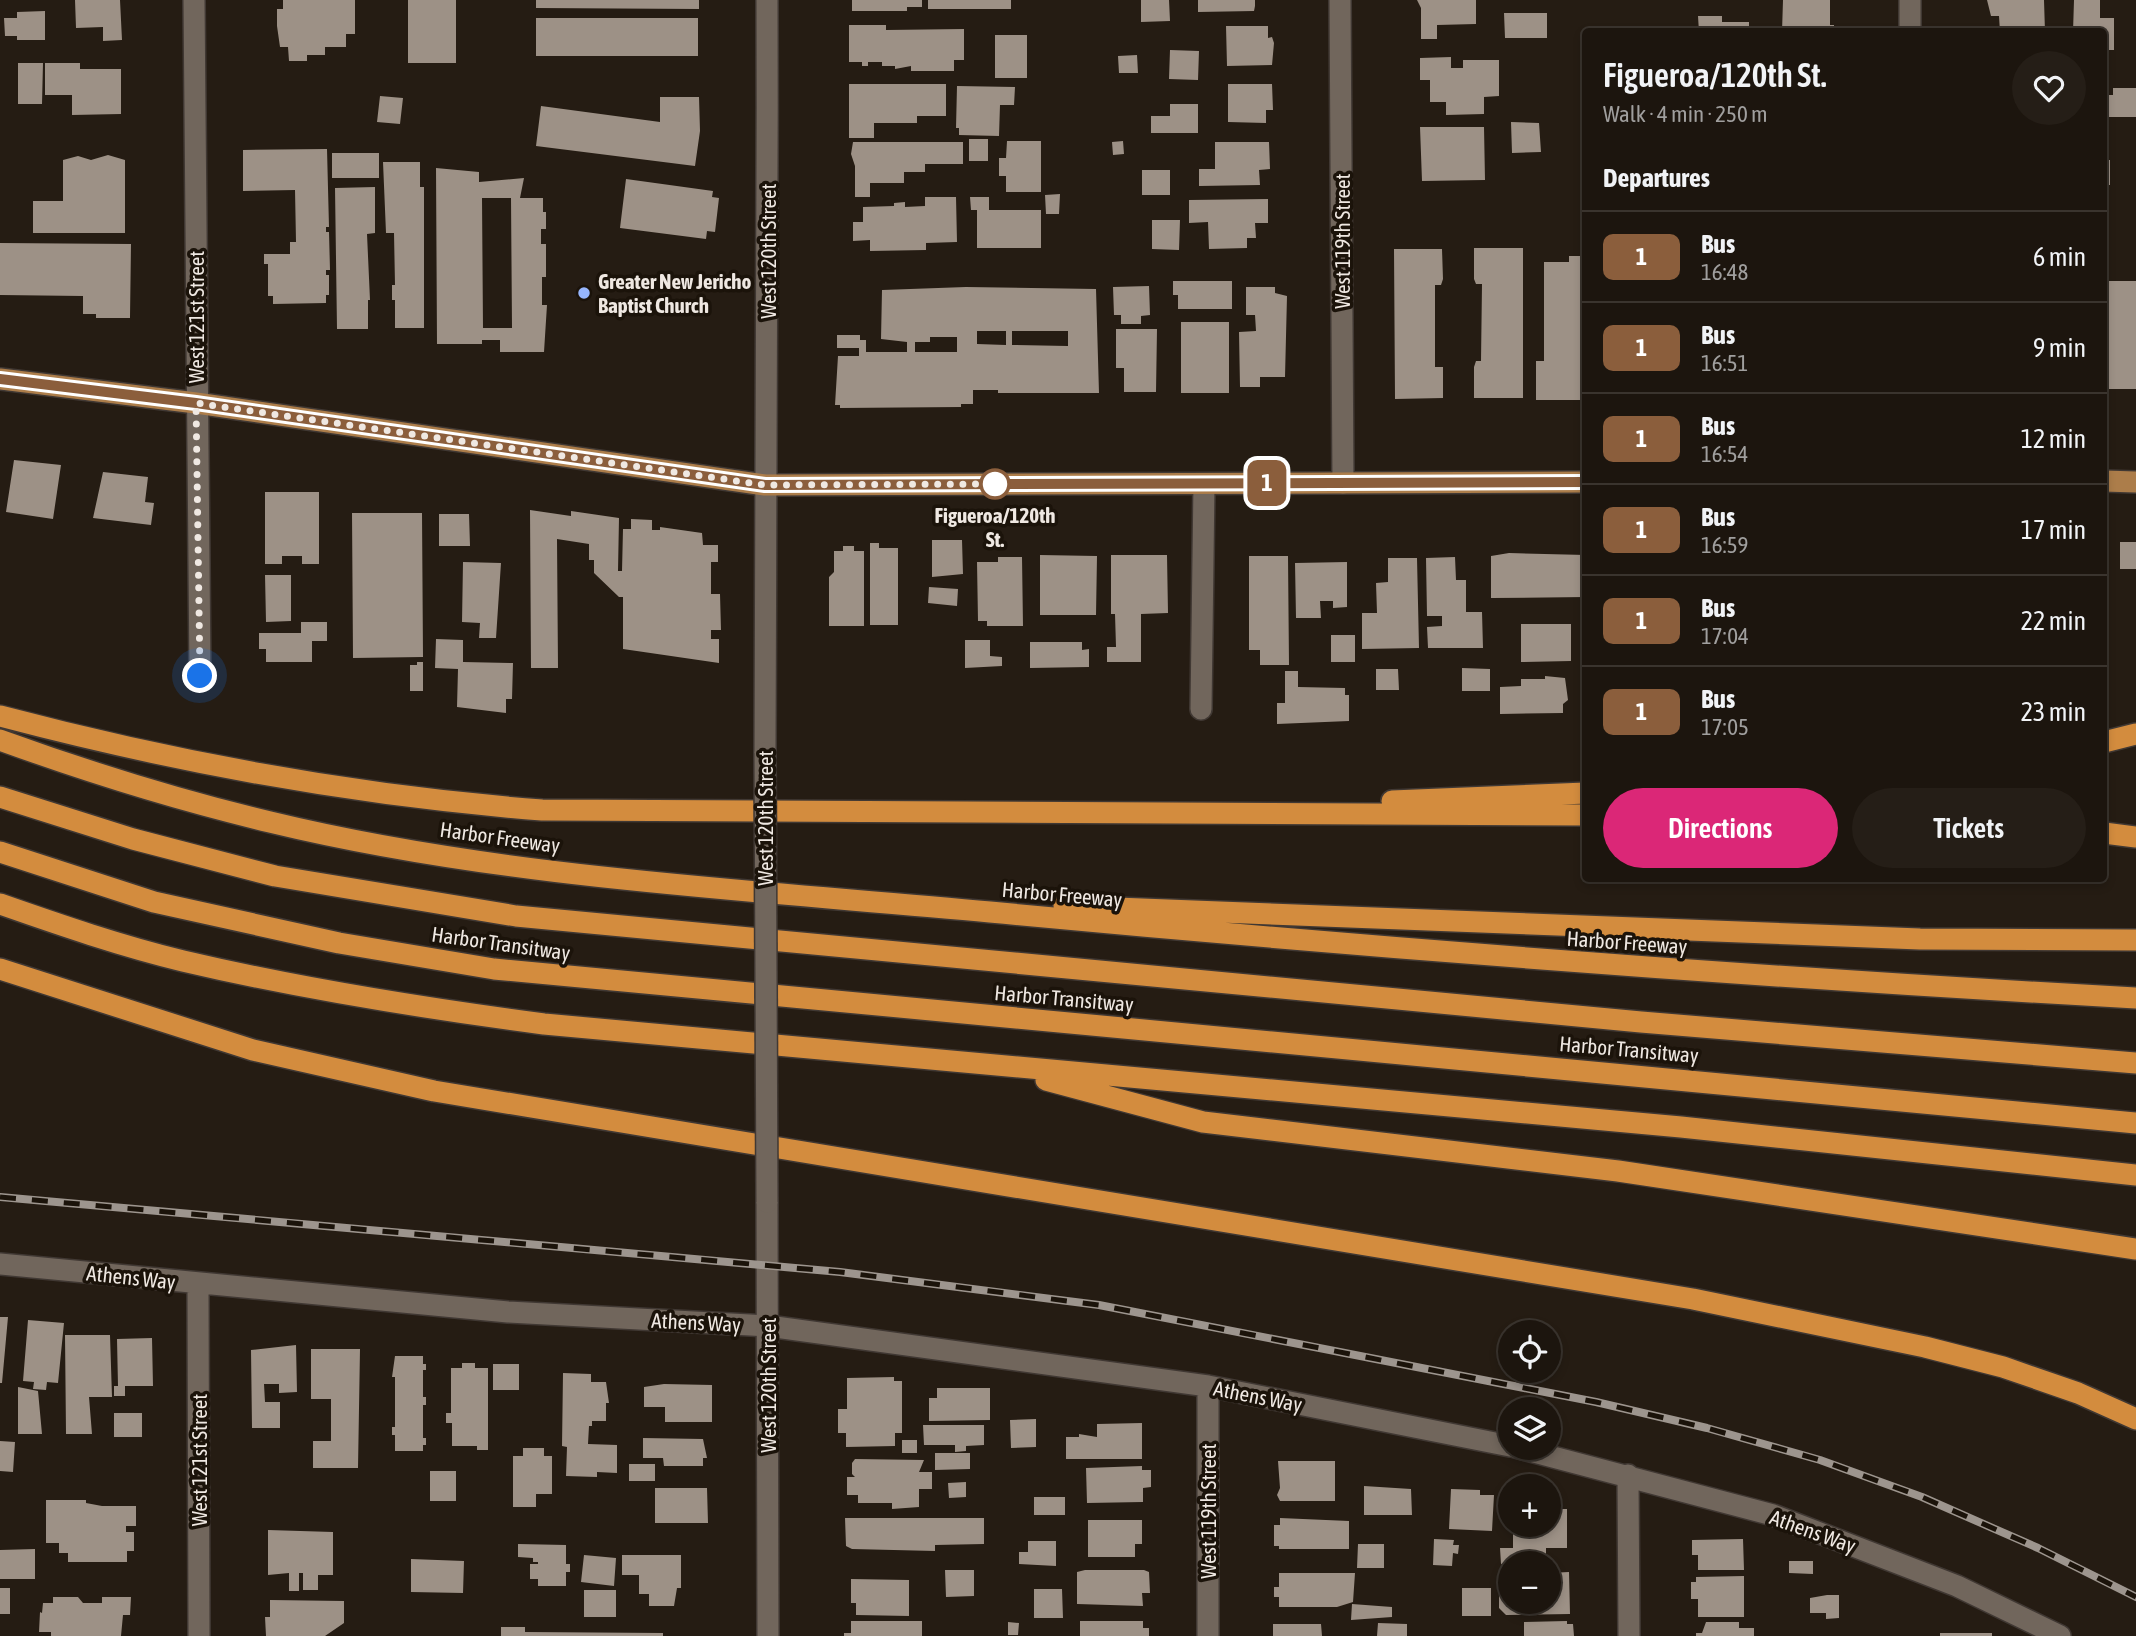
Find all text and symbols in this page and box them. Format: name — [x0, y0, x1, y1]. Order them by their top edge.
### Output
button: heart — [2012, 51, 2086, 125]
text: Figueroa/120th St. — [1603, 56, 1827, 94]
text: Walk · 4 min · 250 m — [1603, 101, 1767, 127]
text: Departures — [1603, 163, 1710, 193]
street label: West 119th Street — [1330, 173, 1354, 309]
street label: West 120th Street — [756, 183, 780, 319]
text: Bus — [1701, 229, 1735, 259]
text: 6 min — [2033, 242, 2086, 272]
text: 1 — [1636, 243, 1647, 270]
street label: West 121st Street — [184, 251, 208, 383]
text: 16:48 — [1701, 259, 1748, 285]
place label: Greater New Jericho Baptist Church — [598, 269, 751, 317]
marker: Greater New Jericho Baptist Church — [576, 285, 592, 301]
text: Bus — [1701, 320, 1735, 350]
text: 9 min — [2033, 333, 2086, 363]
text: 1 — [1636, 334, 1647, 361]
text: 16:51 — [1701, 350, 1748, 376]
text: Bus — [1701, 411, 1735, 441]
text: 12 min — [2021, 424, 2086, 454]
text: 1 — [1636, 425, 1647, 452]
text: 16:54 — [1701, 441, 1748, 467]
line badge: 1 — [1244, 460, 1290, 506]
marker: Figueroa/120th St. — [980, 469, 1010, 499]
text: 1 — [1261, 469, 1273, 496]
text: Bus — [1701, 502, 1735, 532]
place label: Figueroa/120th St. — [935, 503, 1055, 551]
text: 17 min — [2021, 515, 2086, 545]
text: 1 — [1636, 516, 1647, 543]
text: 16:59 — [1701, 532, 1748, 558]
text: Bus — [1701, 593, 1735, 623]
text: 22 min — [2021, 606, 2086, 636]
text: 1 — [1636, 607, 1647, 634]
text: 17:04 — [1701, 623, 1749, 649]
your location — [182, 658, 217, 693]
text: Bus — [1701, 684, 1735, 714]
text: 23 min — [2021, 697, 2086, 727]
text: 1 — [1636, 698, 1647, 725]
text: 17:05 — [1701, 714, 1749, 740]
street label: West 120th Street — [753, 750, 777, 886]
button: Directions — [1603, 788, 1838, 868]
button: Tickets — [1852, 788, 2086, 868]
street label: Harbor Freeway — [439, 817, 562, 857]
street label: Harbor Freeway — [1001, 877, 1124, 911]
street label: Harbor Transitway — [430, 921, 572, 965]
street label: Harbor Freeway — [1566, 926, 1688, 958]
street label: Harbor Transitway — [993, 980, 1135, 1016]
street label: Harbor Transitway — [1558, 1031, 1700, 1067]
street label: Athens Way — [85, 1260, 177, 1294]
street label: Athens Way — [651, 1308, 742, 1336]
street label: West 120th Street — [756, 1317, 780, 1453]
map controls — [1498, 1320, 1561, 1614]
button: locate — [1498, 1320, 1561, 1383]
street label: Athens Way — [1212, 1376, 1305, 1416]
street label: West 121st Street — [187, 1394, 211, 1526]
button: layers — [1498, 1397, 1561, 1460]
street label: West 119th Street — [1196, 1443, 1220, 1579]
button: + — [1498, 1474, 1561, 1537]
street label: Athens Way — [1767, 1504, 1860, 1558]
button: − — [1498, 1551, 1561, 1614]

